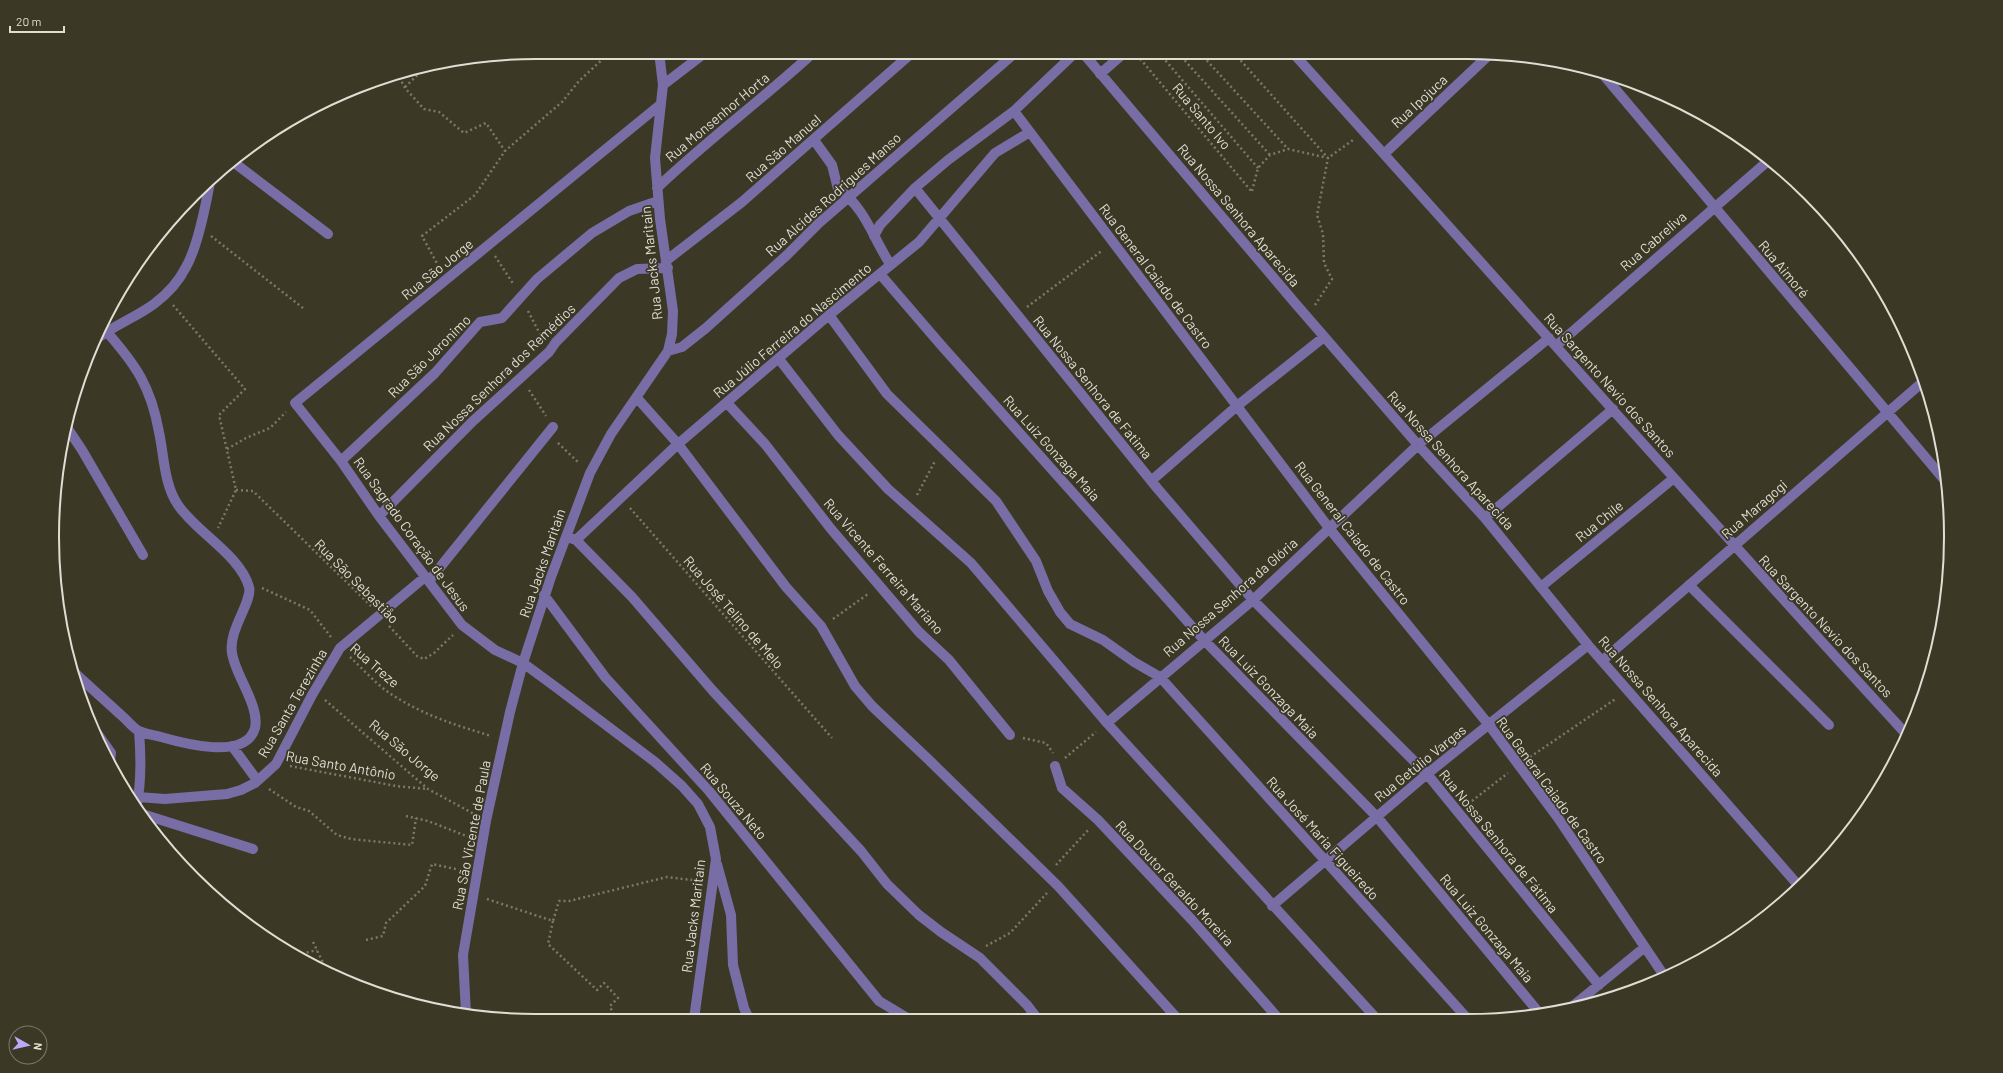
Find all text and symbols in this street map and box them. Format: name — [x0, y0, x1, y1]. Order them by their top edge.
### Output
scale bar — [10, 8, 64, 34]
text: 20 m — [16, 14, 42, 28]
street label: Rua Monsenhor Horta — [662, 69, 772, 165]
street label: Rua Ipojuca — [1388, 71, 1450, 131]
street label: Rua Santo Ivo — [1169, 79, 1235, 153]
street label: Rua São Manuel — [742, 111, 824, 185]
street label: Rua Alcides Rodrigues Manso — [762, 129, 904, 259]
street label: Rua Nossa Senhora Aparecida — [1174, 140, 1304, 290]
street label: Rua General Caiado de Castro — [1096, 200, 1216, 352]
street label: Rua Jacks Maritain — [637, 205, 665, 321]
street label: Rua Cabreliva — [1616, 208, 1690, 274]
street label: Rua São Jorge — [398, 235, 476, 303]
street label: Rua Aimoré — [1755, 237, 1813, 301]
street label: Rua Júlio Ferreira do Nascimento — [709, 259, 875, 401]
street label: Rua Nossa Senhora dos Remédios — [419, 300, 579, 454]
street label: Rua Sargento Nevio dos Santos — [1541, 309, 1680, 461]
street label: Rua São Jeronimo — [384, 311, 474, 401]
street label: Rua Nossa Senhora de Fatima — [1030, 312, 1156, 462]
street label: Rua Nossa Senhora Aparecida — [1384, 387, 1518, 533]
street label: Rua Luiz Gonzaga Maia — [1000, 392, 1104, 504]
street label: Rua Sagrado Coração de Jesus — [350, 454, 474, 615]
street label: Rua General Caiado de Castro — [1292, 458, 1414, 608]
street label: Rua Maragogi — [1718, 476, 1790, 542]
street label: Rua Vicente Ferreira Mariano — [820, 495, 948, 637]
street label: Rua Chile — [1572, 497, 1626, 545]
street label: Rua Jacks Maritain — [515, 506, 569, 620]
street label: Rua Nossa Senhora da Glória — [1159, 534, 1301, 660]
street label: Rua São Sebastiåo — [311, 535, 403, 627]
street label: Rua Sargento Nevio dos Santos — [1756, 551, 1897, 701]
street label: Rua José Telino de Melo — [680, 552, 788, 672]
street label: Rua Luiz Gonzaga Maia — [1215, 632, 1323, 742]
street label: Rua Nossa Senhora Aparecida — [1595, 632, 1727, 780]
street label: Rua Treze — [347, 639, 403, 691]
street label: Rua Santa Terezinha — [254, 646, 330, 760]
street label: Rua General Caiado de Castro — [1493, 713, 1611, 867]
street label: Rua São Jorge — [366, 715, 444, 785]
street label: Rua Getúlio Vargas — [1371, 721, 1469, 805]
street label: Rua Santo Antônio — [285, 747, 397, 783]
street label: Rua São Vicente de Paula — [448, 759, 494, 911]
street label: Rua Souza Neto — [697, 759, 771, 843]
street label: Rua Nossa Senhora de Fátima — [1436, 766, 1562, 916]
street label: Rua José Maria Figueiredo — [1263, 773, 1383, 903]
street label: Rua Doutor Geraldo Moreira — [1112, 817, 1238, 949]
street label: Rua Jacks Maritain — [678, 858, 708, 974]
street label: Rua Luiz Gonzaga Maia — [1437, 870, 1537, 986]
north arrow — [8, 1025, 48, 1065]
text: N — [31, 1042, 45, 1051]

